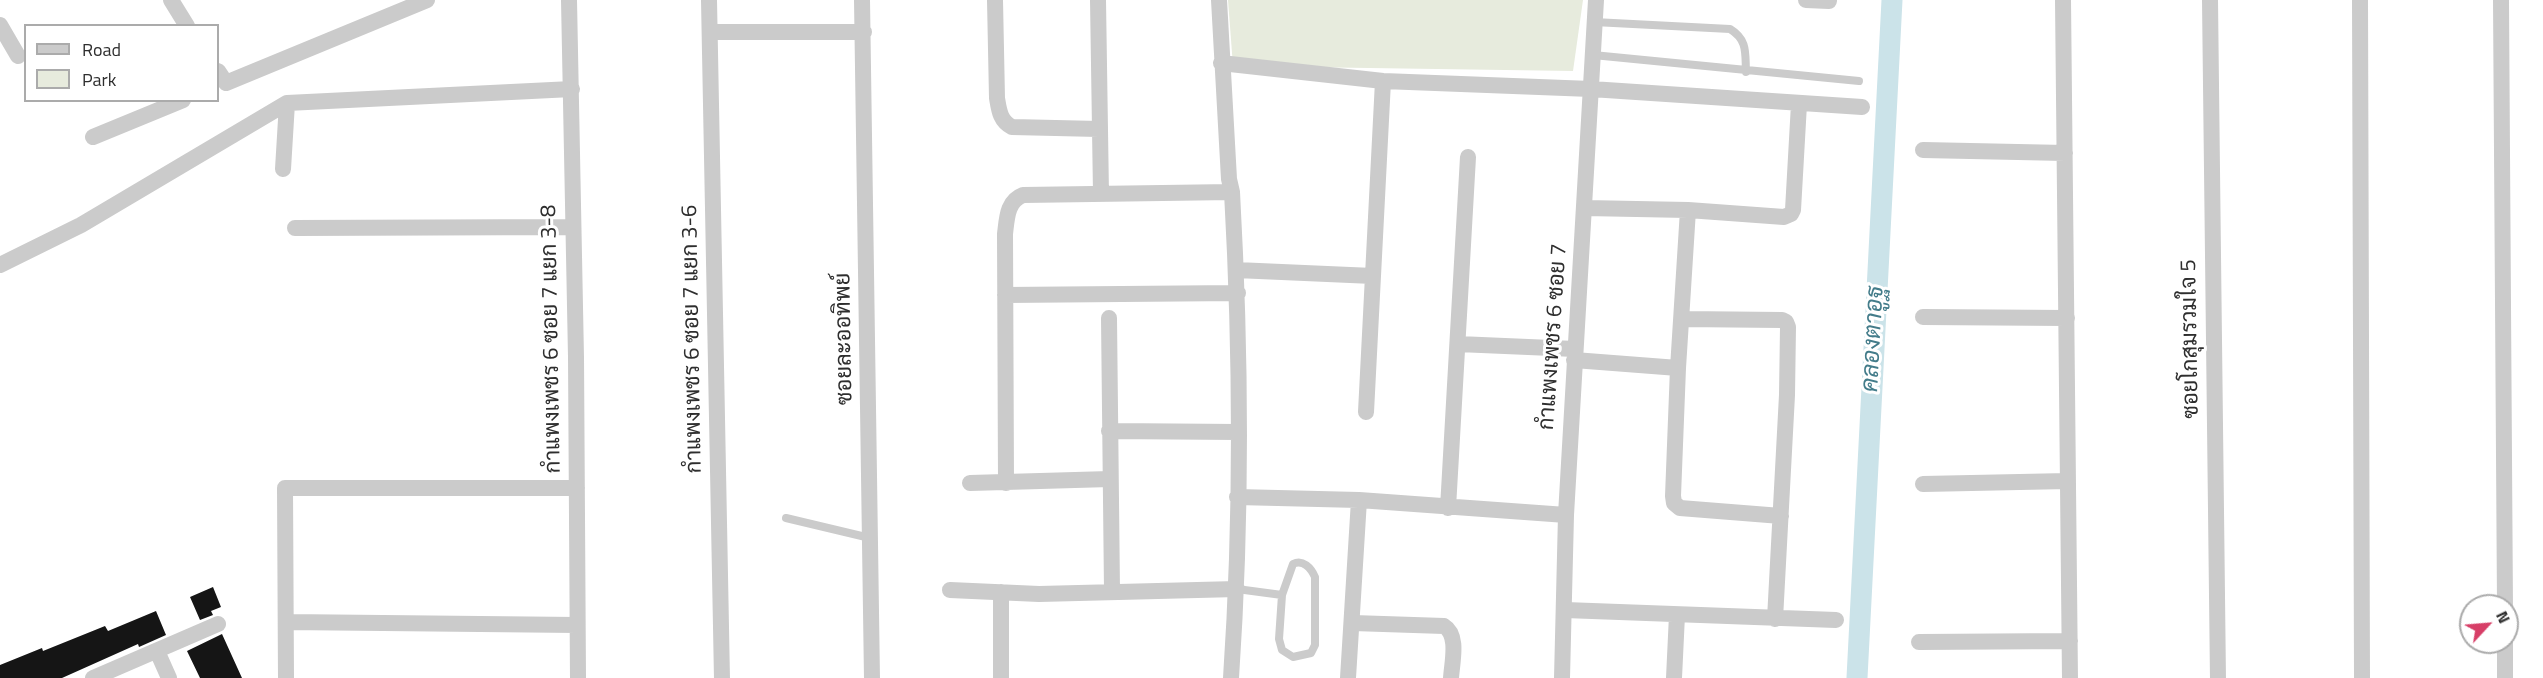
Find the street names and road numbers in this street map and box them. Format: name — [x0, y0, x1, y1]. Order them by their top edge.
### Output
street label: กำแพงเพชร 6 ซอย 7 แยก 3-8 — [536, 204, 568, 474]
street label: กำแพงเพชร 6 ซอย 7 แยก 3-6 — [677, 204, 709, 474]
street label: กำแพงเพชร 6 ซอย 7 — [1534, 243, 1574, 431]
street label: ซอยโกสุมรวมใจ 5 — [2176, 259, 2206, 419]
street label: ซอยละออทิพย์ — [831, 273, 859, 405]

